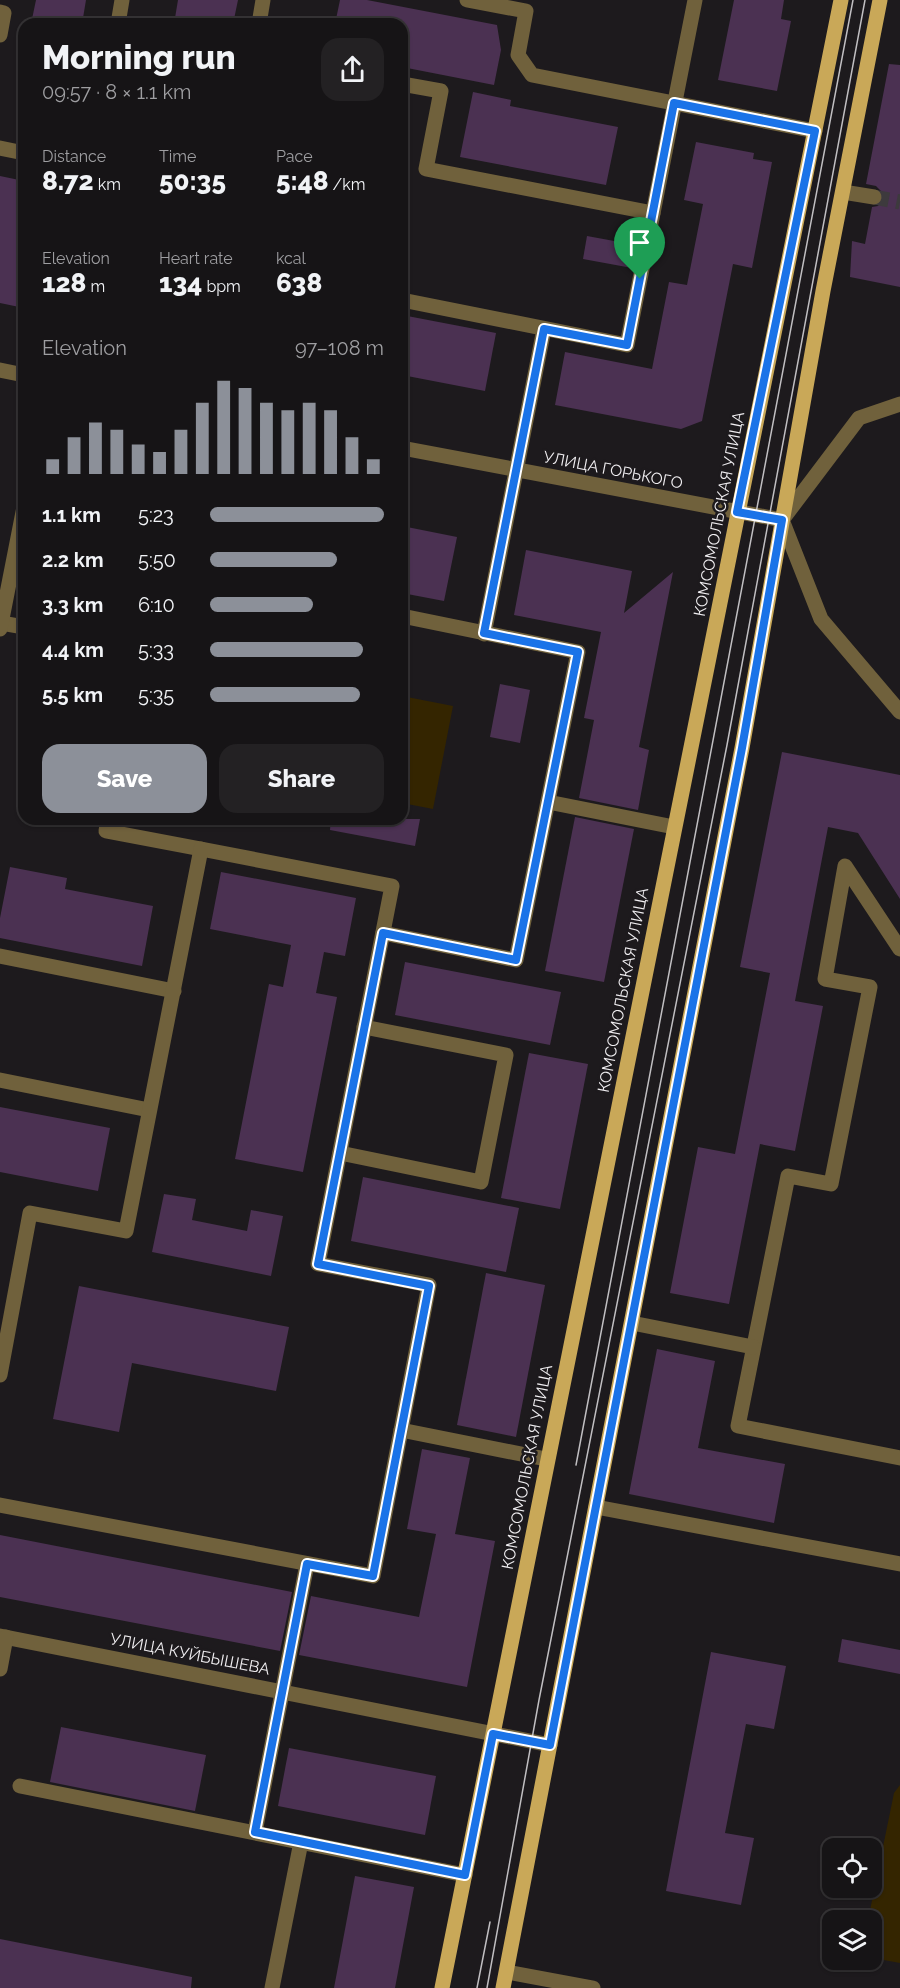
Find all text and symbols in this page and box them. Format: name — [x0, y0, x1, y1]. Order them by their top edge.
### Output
text: Morning run — [42, 38, 236, 77]
button: share — [321, 38, 384, 101]
text: 09:57 · 8 × 1.1 km — [42, 80, 191, 104]
text: Distance — [42, 147, 106, 166]
text: Time — [159, 147, 196, 166]
text: Pace — [276, 147, 313, 166]
text: 8.72 — [42, 166, 94, 196]
text: 50:35 — [159, 166, 226, 196]
text: 5:48 — [276, 166, 328, 196]
text: km — [94, 175, 121, 194]
text: /km — [328, 175, 365, 194]
pin — [614, 217, 665, 279]
icon: arrive — [623, 226, 656, 259]
text: Elevation — [42, 249, 110, 268]
text: Heart rate — [159, 249, 233, 268]
text: kcal — [276, 249, 306, 268]
text: 128 — [42, 268, 86, 298]
text: 134 — [159, 268, 202, 298]
text: 638 — [276, 268, 322, 298]
text: m — [86, 277, 105, 296]
text: bpm — [202, 277, 241, 296]
text: Elevation — [42, 336, 127, 360]
text: 97–108 m — [295, 336, 384, 360]
street label: КОМСОМОЛЬСКАЯ УЛИЦА — [690, 410, 748, 618]
street label: УЛИЦА ГОРЬКОГО — [542, 447, 684, 493]
text: 1.1 km — [42, 503, 101, 527]
text: 5:23 — [138, 503, 174, 527]
text: 2.2 km — [42, 548, 104, 572]
text: 5:50 — [138, 548, 176, 572]
text: 3.3 km — [42, 593, 103, 617]
text: 6:10 — [138, 593, 175, 617]
text: 4.4 km — [42, 638, 104, 662]
text: 5:33 — [138, 638, 174, 662]
text: 5.5 km — [42, 683, 103, 707]
text: 5:35 — [138, 683, 174, 707]
button: Save — [42, 744, 207, 813]
button: Share — [219, 744, 384, 813]
street label: КОМСОМОЛЬСКАЯ УЛИЦА — [594, 886, 652, 1094]
street label: КОМСОМОЛЬСКАЯ УЛИЦА — [498, 1363, 556, 1571]
street label: УЛИЦА КУЙБЫШЕВА — [109, 1629, 272, 1679]
map controls — [822, 1838, 882, 1970]
button: locate — [822, 1838, 882, 1898]
button: layers — [822, 1910, 882, 1970]

